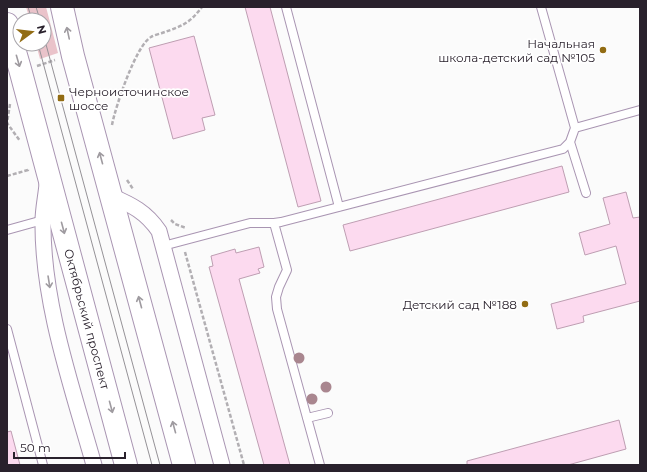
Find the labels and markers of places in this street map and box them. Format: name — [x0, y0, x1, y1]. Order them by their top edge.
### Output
place label: Начальная школа-детский сад №105 — [438, 36, 595, 65]
marker: Начальная школа-детский сад №105 — [598, 45, 608, 55]
place label: Черноисточинское шоссе — [69, 84, 189, 113]
marker: Черноисточинское шоссе — [56, 93, 66, 103]
place label: Детский сад №188 — [403, 297, 517, 312]
marker: Детский сад №188 — [520, 299, 530, 309]

